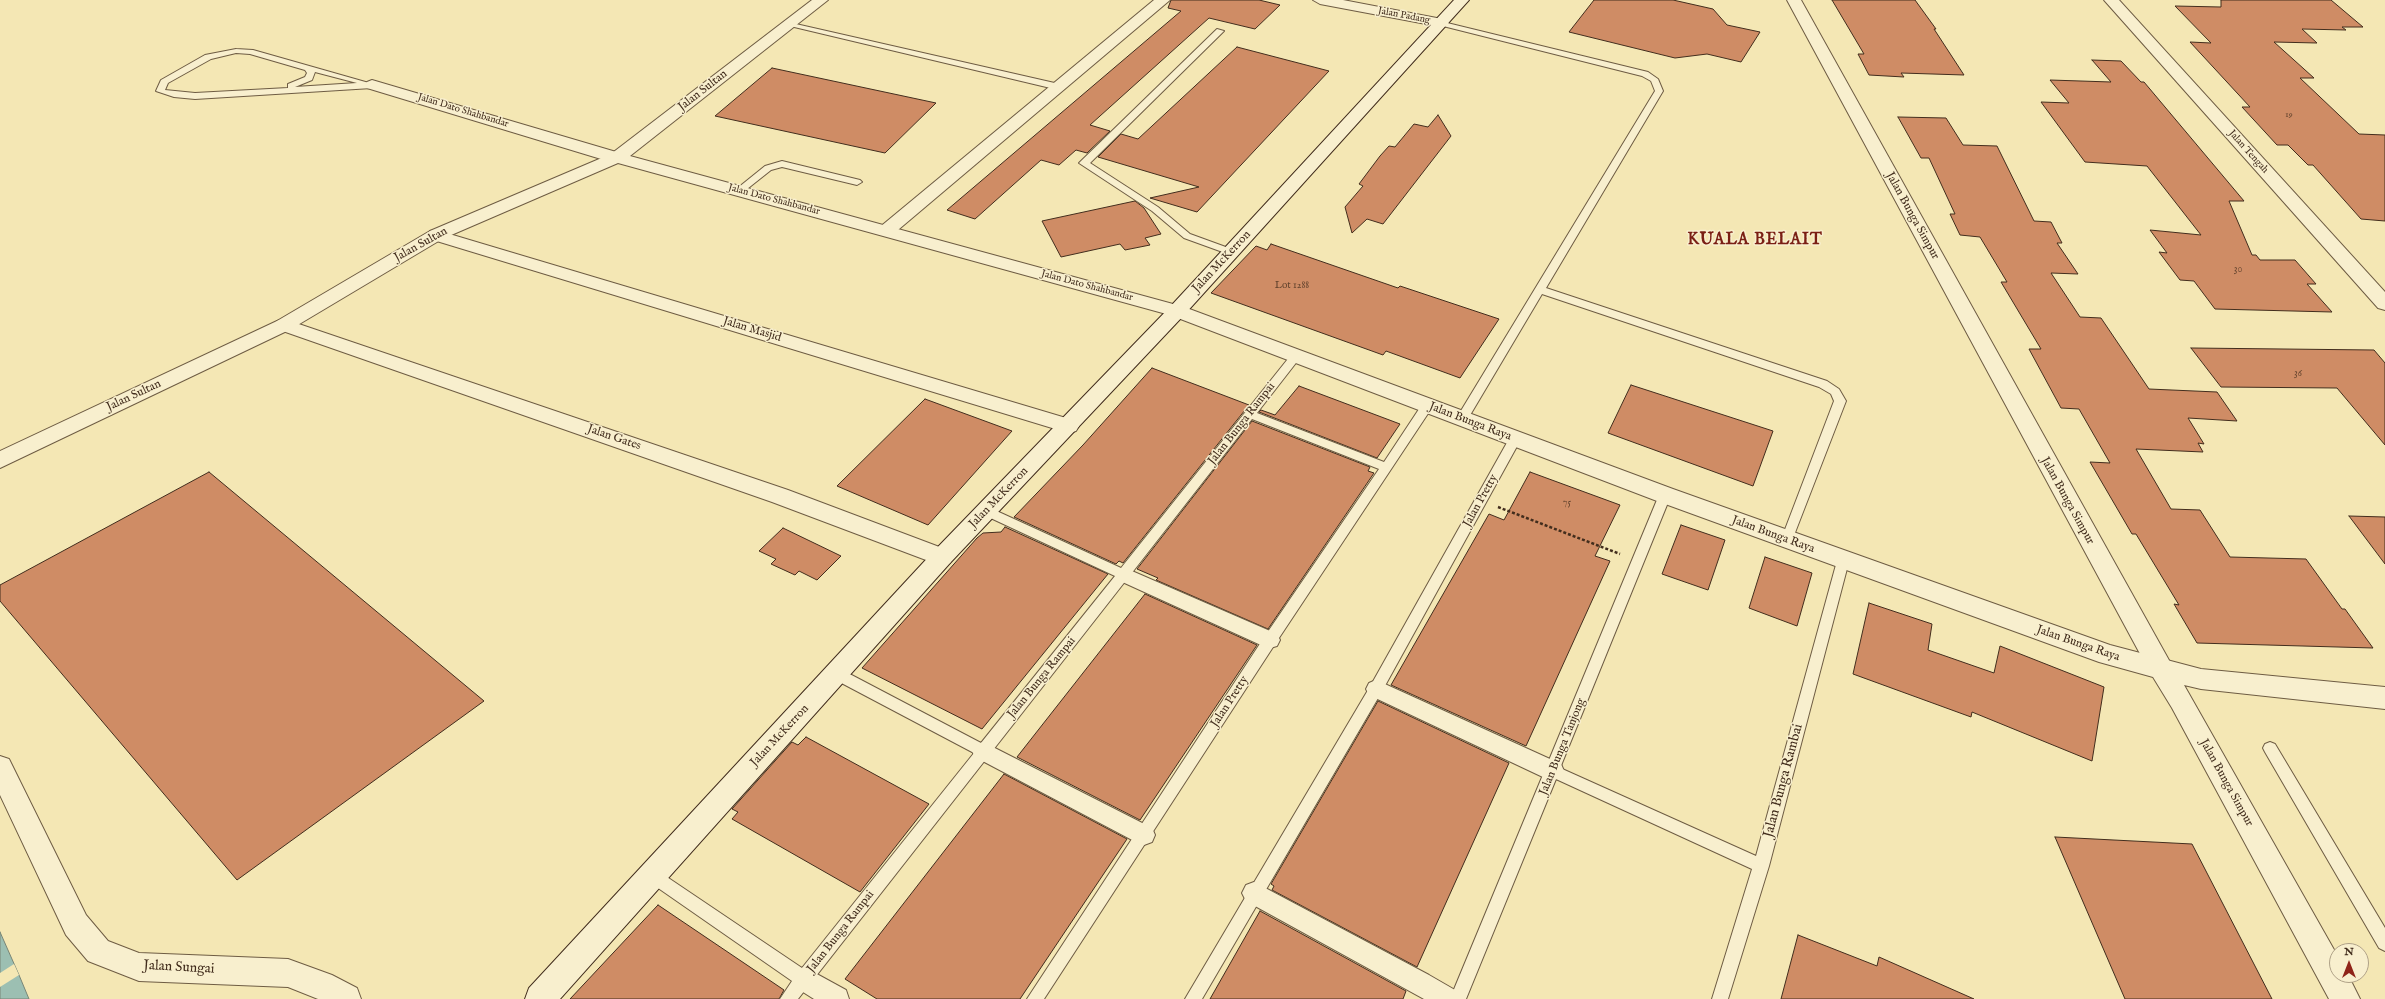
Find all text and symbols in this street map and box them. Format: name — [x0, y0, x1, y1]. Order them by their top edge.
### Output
street label: Jalan Padang — [1377, 5, 1431, 27]
street label: Jalan Sultan — [675, 67, 731, 115]
street label: Jalan Dato Shahbandar — [416, 91, 510, 131]
house number: 19 — [2285, 110, 2293, 120]
street label: Jalan Tengah — [2225, 128, 2271, 176]
street label: Jalan Bunga Simpur — [1882, 170, 1942, 262]
street label: Jalan Dato Shahbandar — [727, 182, 821, 218]
street label: Jalan Sultan — [392, 224, 450, 266]
street label: Jalan McKerron — [1190, 228, 1254, 296]
district label: KUALA BELAIT — [1687, 231, 1823, 251]
house number: 30 — [2234, 264, 2242, 276]
street label: Jalan Dato Shahbandar — [1040, 268, 1134, 304]
house number: Lot 1288 — [1275, 280, 1309, 292]
street label: Jalan Masjid — [721, 314, 783, 346]
house number: 36 — [2294, 368, 2302, 380]
street label: Jalan Sultan — [104, 377, 164, 415]
street label: Jalan Bunga Rampai — [1205, 380, 1279, 468]
street label: Jalan Bunga Raya — [1427, 400, 1513, 444]
street label: Jalan Gates — [585, 422, 643, 454]
street label: Jalan Bunga Simpur — [2037, 455, 2097, 547]
street label: Jalan McKerron — [966, 464, 1032, 532]
street label: Jalan Pretty — [1461, 472, 1501, 530]
house number: 75 — [1563, 497, 1571, 509]
street label: Jalan Bunga Raya — [1730, 513, 1816, 557]
street label: Jalan Bunga Raya — [2034, 623, 2122, 665]
street label: Jalan Bunga Rampai — [1005, 634, 1079, 722]
street label: Jalan Pretty — [1208, 674, 1252, 730]
street label: Jalan Bunga Tanjong — [1537, 696, 1589, 798]
street label: Jalan McKerron — [748, 702, 812, 770]
street label: Jalan Bunga Rambai — [1761, 722, 1807, 840]
street label: Jalan Bunga Simpur — [2196, 737, 2256, 829]
street label: Jalan Bunga Rampai — [804, 888, 878, 976]
north arrow — [2329, 943, 2369, 983]
text: N — [2344, 945, 2354, 959]
street label: Jalan Sungai — [143, 958, 215, 978]

